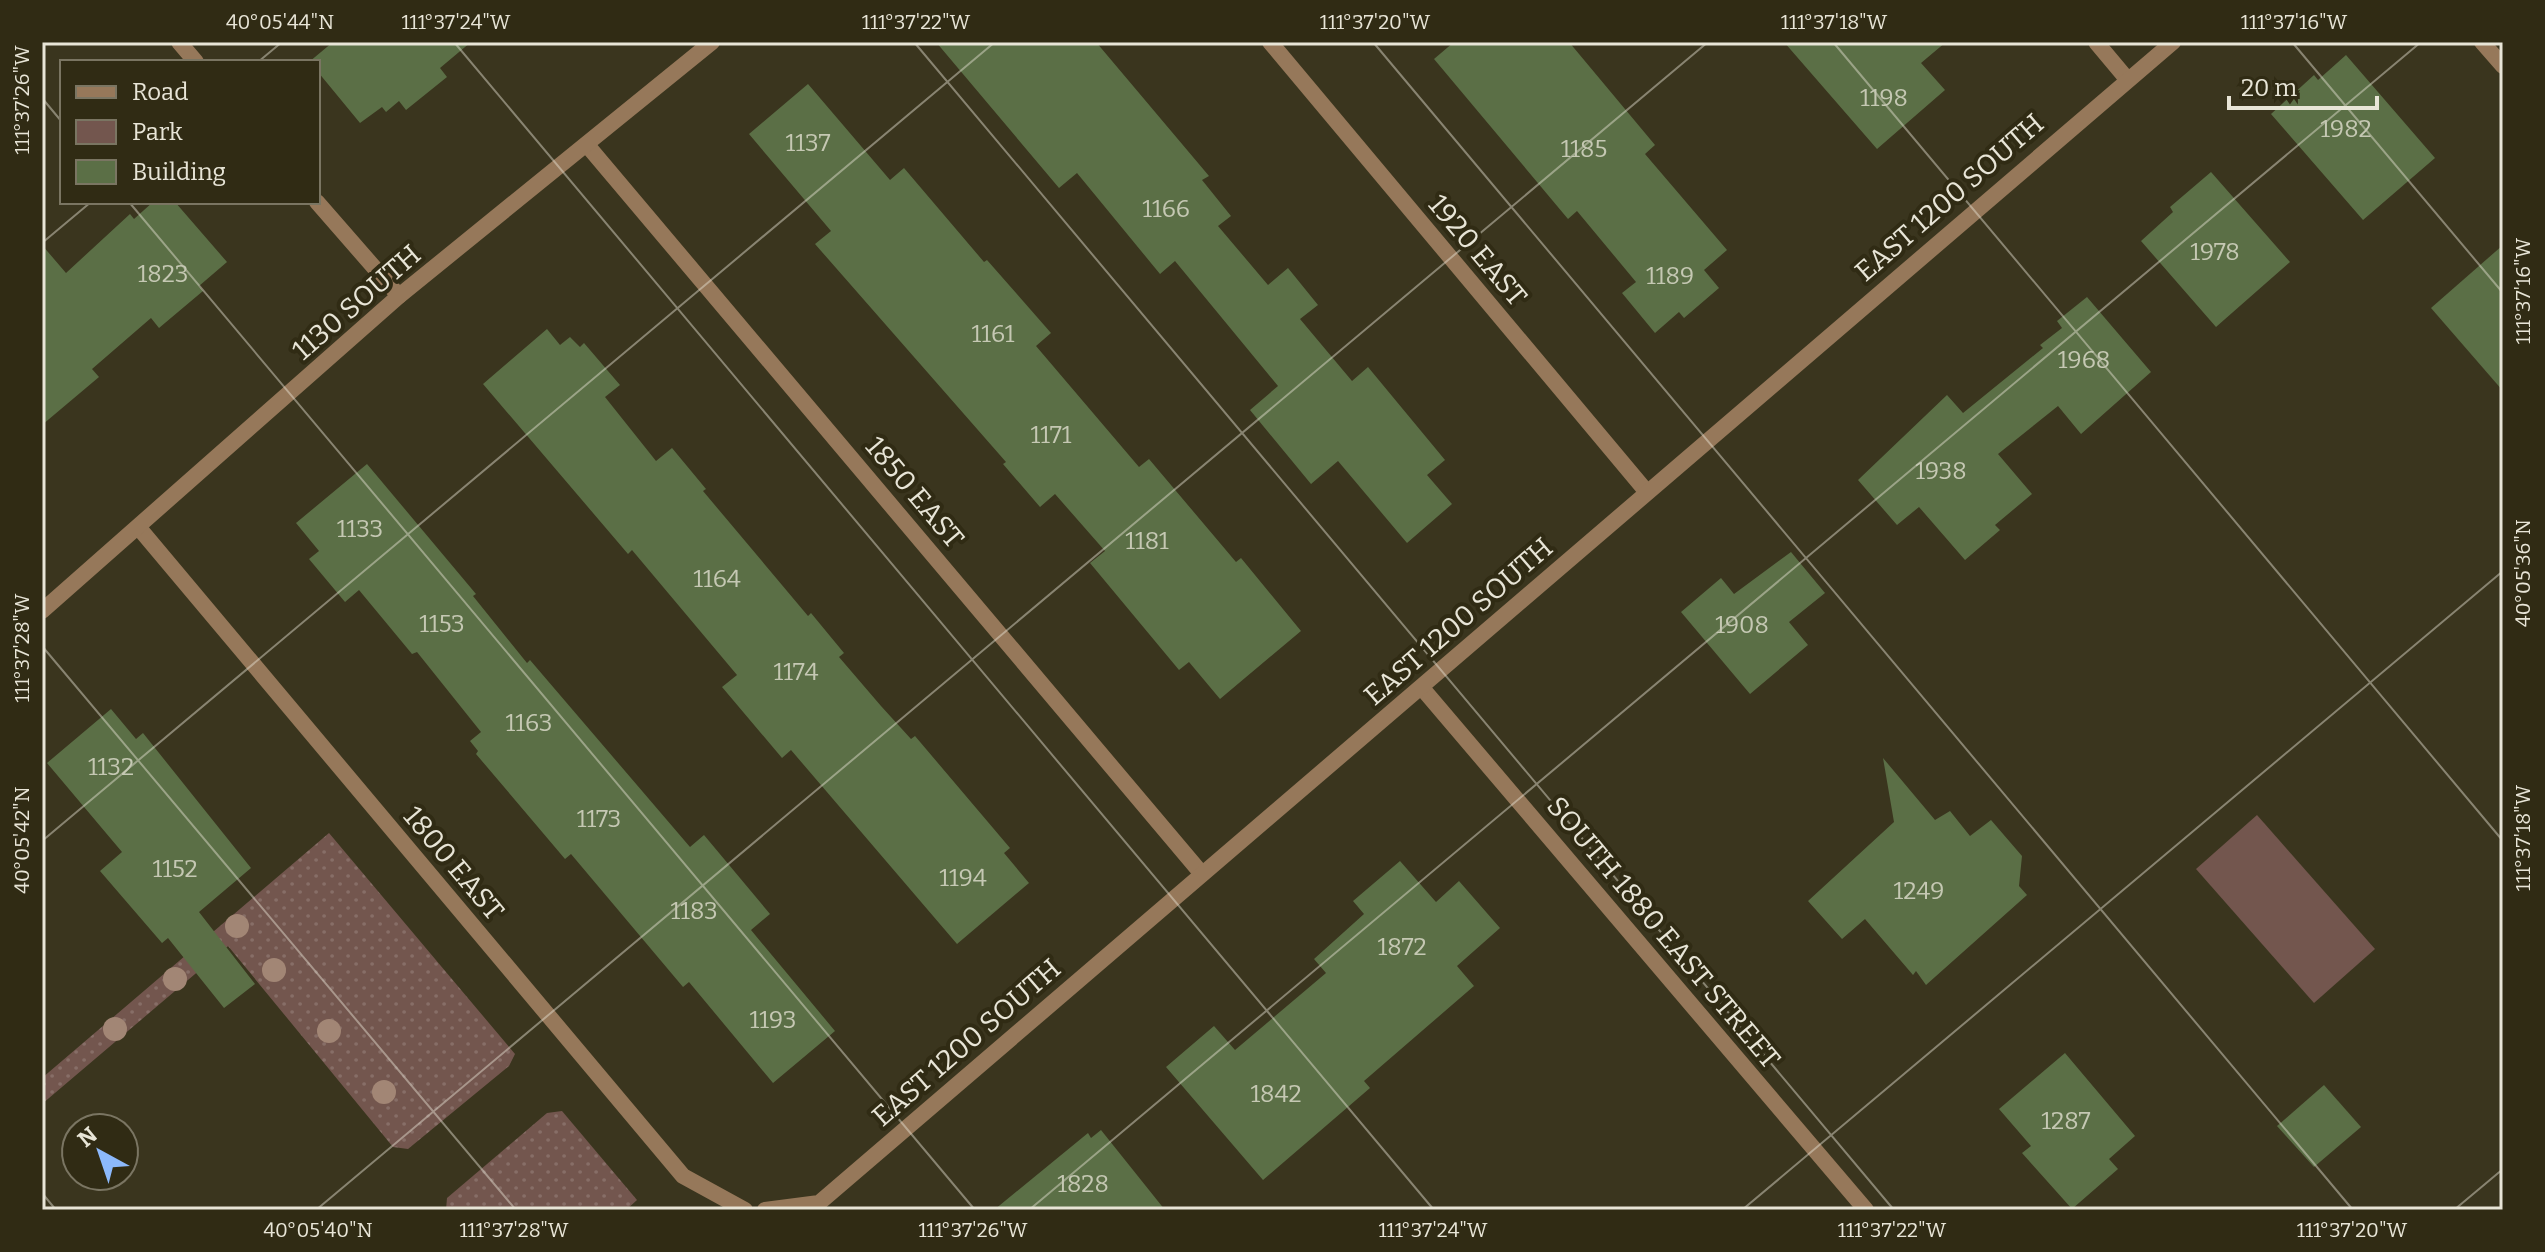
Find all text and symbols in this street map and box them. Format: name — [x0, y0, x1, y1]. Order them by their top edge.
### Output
text: 40°05'44"N — [226, 10, 334, 34]
text: 111°37'24"W — [401, 10, 511, 34]
text: 111°37'22"W — [862, 10, 971, 34]
text: 111°37'20"W — [1320, 10, 1431, 34]
text: 111°37'18"W — [1781, 10, 1888, 34]
text: 111°37'16"W — [2241, 10, 2348, 34]
text: 111°37'26"W — [10, 45, 34, 155]
legend — [60, 60, 320, 204]
scale bar — [2229, 60, 2377, 110]
text: 20 m — [2241, 74, 2297, 102]
text: Road — [132, 78, 188, 106]
house number: 1198 — [1860, 84, 1908, 112]
street label: EAST 1200 SOUTH — [1848, 107, 2050, 288]
house number: 1982 — [2320, 115, 2372, 143]
text: Park — [132, 118, 183, 146]
house number: 1137 — [785, 129, 831, 157]
house number: 1185 — [1561, 135, 1607, 163]
text: Building — [132, 158, 226, 186]
street label: 1920 EAST — [1422, 188, 1534, 313]
house number: 1166 — [1142, 195, 1190, 223]
text: 111°37'16"W — [2511, 237, 2535, 344]
street label: 1130 SOUTH — [286, 238, 427, 367]
house number: 1978 — [2190, 238, 2240, 266]
house number: 1823 — [138, 260, 188, 288]
house number: 1189 — [1646, 262, 1694, 290]
house number: 1161 — [971, 320, 1015, 348]
house number: 1968 — [2058, 346, 2110, 374]
house number: 1171 — [1030, 421, 1072, 449]
street label: 1850 EAST — [859, 430, 971, 555]
house number: 1938 — [1915, 457, 1967, 485]
house number: 1133 — [337, 515, 383, 543]
text: 40°05'36"N — [2511, 519, 2535, 627]
house number: 1181 — [1125, 527, 1169, 555]
street label: EAST 1200 SOUTH — [1357, 531, 1559, 712]
house number: 1164 — [693, 565, 741, 593]
text: 111°37'28"W — [10, 593, 34, 703]
house number: 1153 — [419, 610, 465, 638]
house number: 1908 — [1715, 611, 1769, 639]
house number: 1174 — [773, 658, 819, 686]
house number: 1163 — [506, 709, 552, 737]
house number: 1132 — [88, 753, 134, 781]
text: 111°37'18"W — [2511, 784, 2535, 891]
text: 40°05'42"N — [10, 786, 34, 894]
street label: SOUTH 1880 EAST STREET — [1540, 790, 1787, 1075]
street label: 1800 EAST — [397, 800, 511, 927]
house number: 1173 — [577, 805, 621, 833]
house number: 1152 — [153, 855, 197, 883]
house number: 1194 — [939, 864, 987, 892]
house number: 1249 — [1894, 877, 1944, 905]
house number: 1183 — [670, 897, 718, 925]
house number: 1872 — [1377, 933, 1427, 961]
street label: EAST 1200 SOUTH — [865, 952, 1067, 1133]
house number: 1193 — [750, 1006, 796, 1034]
house number: 1842 — [1250, 1080, 1302, 1108]
house number: 1287 — [2041, 1107, 2091, 1135]
north arrow — [60, 1112, 140, 1192]
text: N — [72, 1121, 103, 1153]
house number: 1828 — [1057, 1170, 1109, 1198]
text: 40°05'40"N — [263, 1218, 373, 1242]
text: 111°37'28"W — [459, 1218, 569, 1242]
text: 111°37'26"W — [918, 1218, 1028, 1242]
text: 111°37'24"W — [1378, 1218, 1488, 1242]
text: 111°37'22"W — [1838, 1218, 1947, 1242]
text: 111°37'20"W — [2297, 1218, 2408, 1242]

